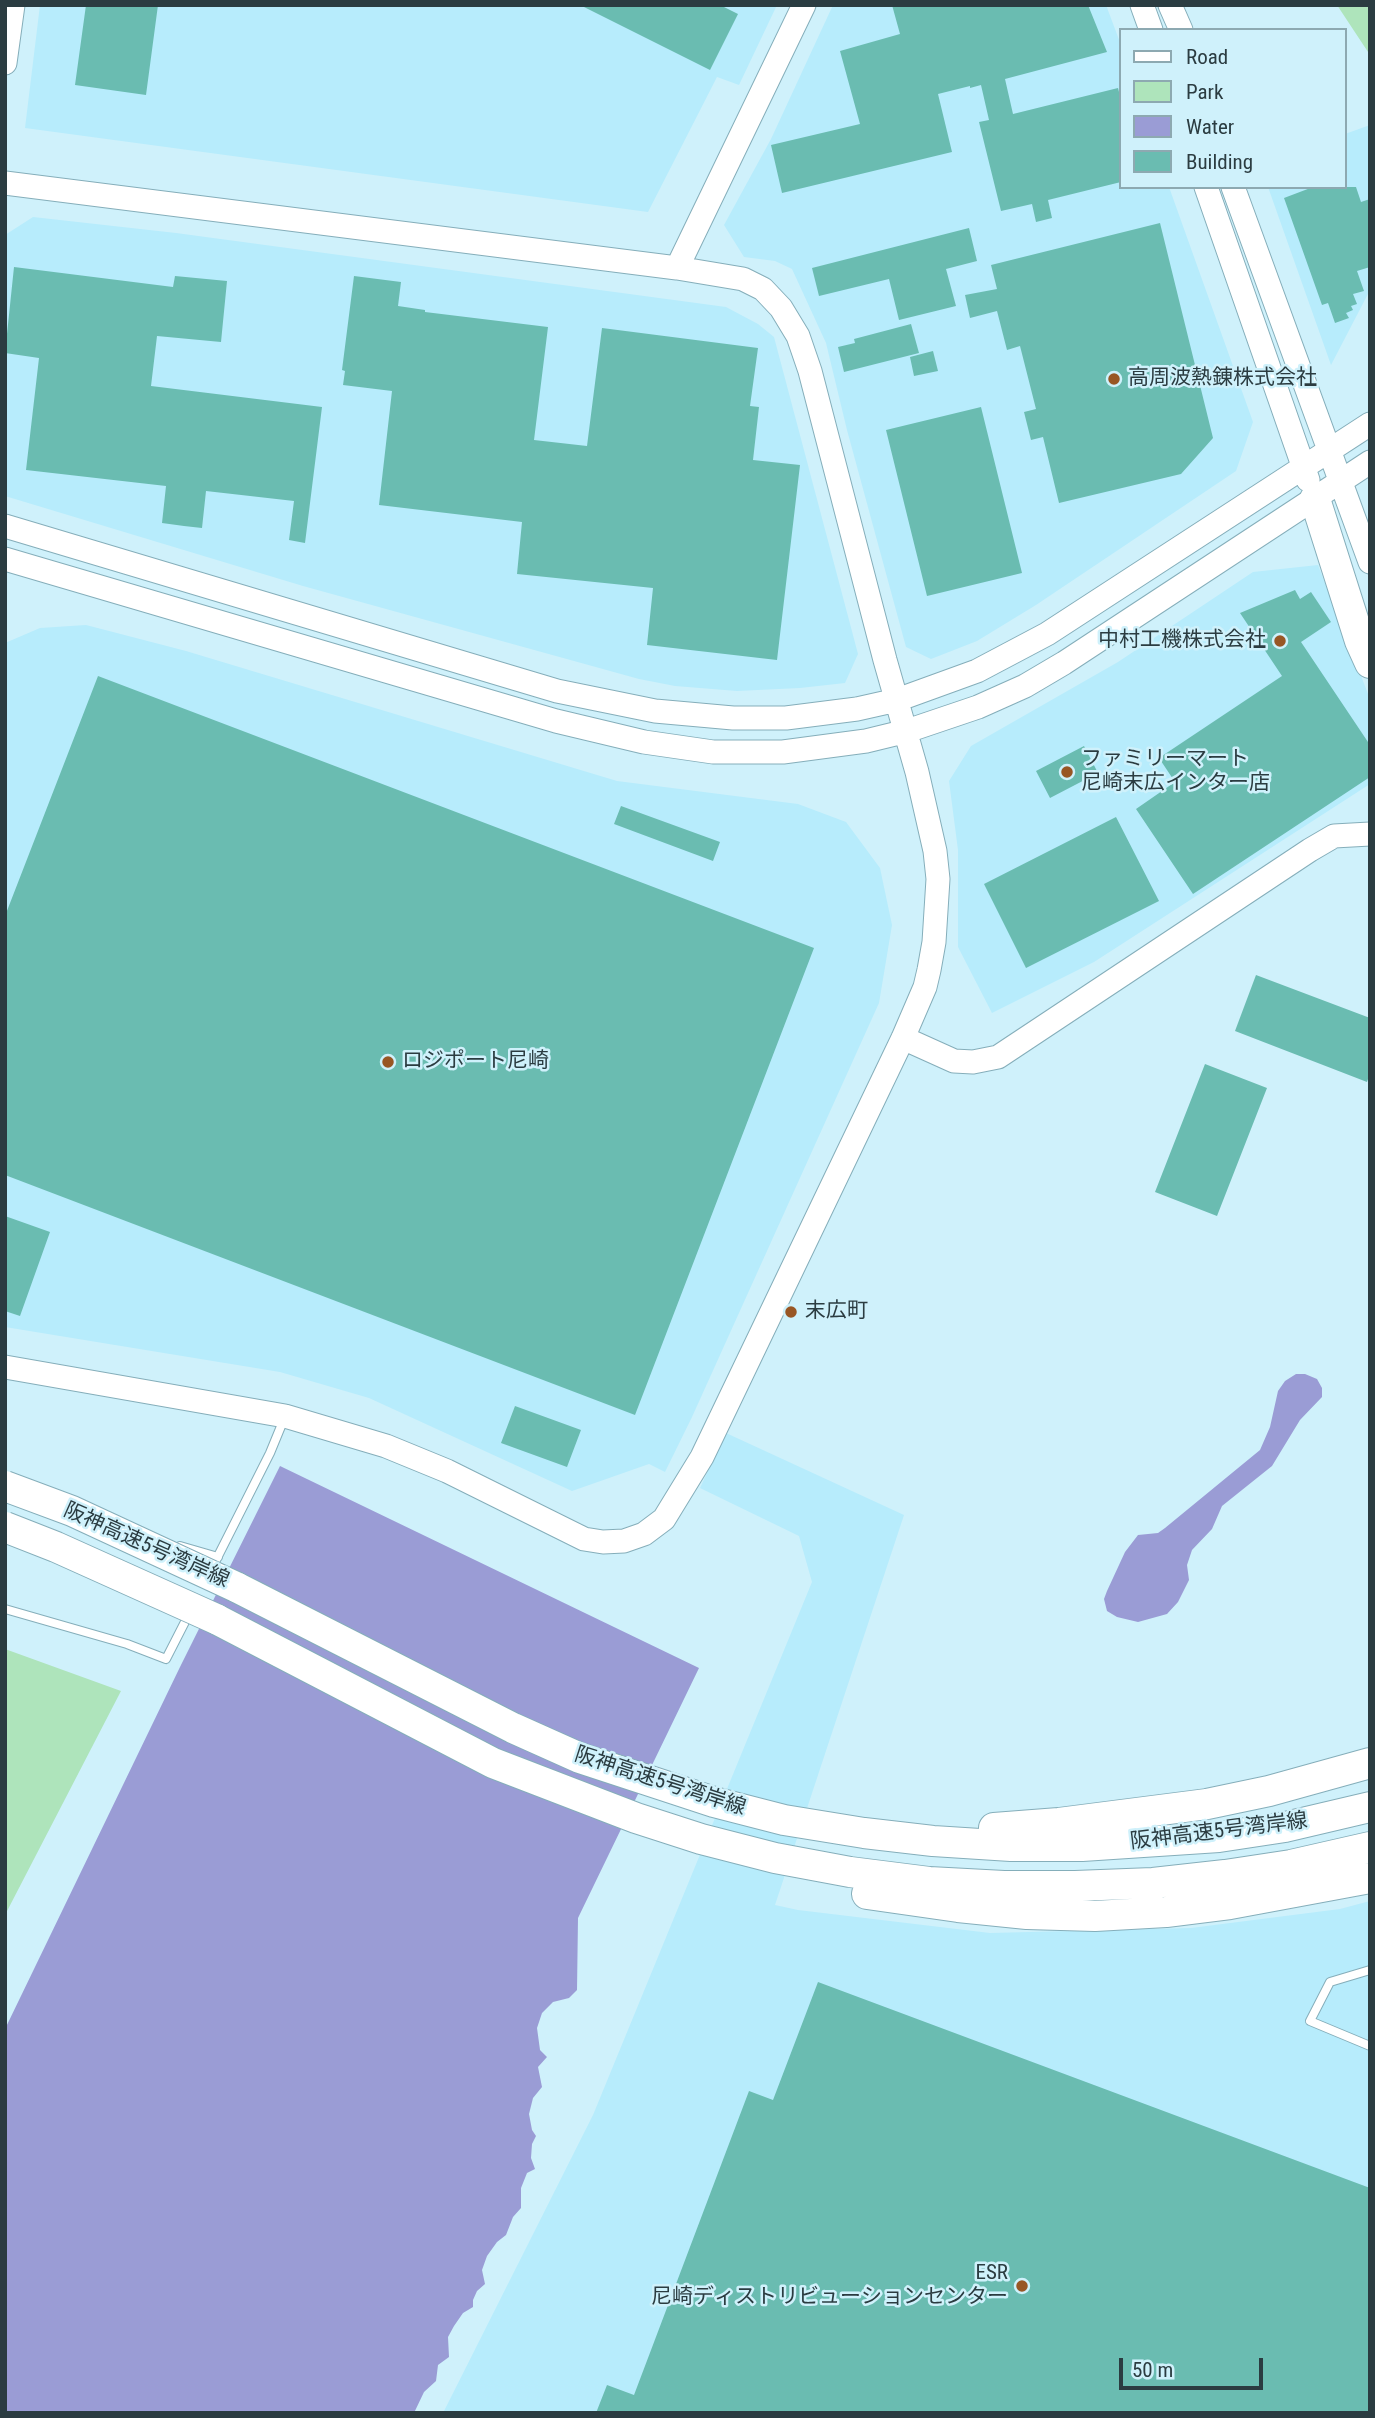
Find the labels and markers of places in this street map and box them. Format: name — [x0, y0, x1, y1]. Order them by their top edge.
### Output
place label: 高周波熱錬株式会社 — [1128, 366, 1317, 392]
marker: 高周波熱錬株式会社 — [1106, 371, 1122, 387]
place label: 中村工機株式会社 — [1098, 628, 1266, 654]
marker: 中村工機株式会社 — [1272, 633, 1288, 649]
place label: ファミリーマート 尼崎末広インター店 — [1081, 747, 1270, 797]
marker: ファミリーマート 尼崎末広インター店 — [1059, 764, 1075, 780]
place label: ロジポート尼崎 — [402, 1049, 549, 1075]
marker: ロジポート尼崎 — [380, 1054, 396, 1070]
place label: 末広町 — [805, 1299, 868, 1325]
marker: 末広町 — [783, 1304, 799, 1320]
place label: ESR 尼崎ディストリビューションセンター — [651, 2261, 1008, 2311]
marker: ESR 尼崎ディストリビューションセンター — [1014, 2278, 1030, 2294]

